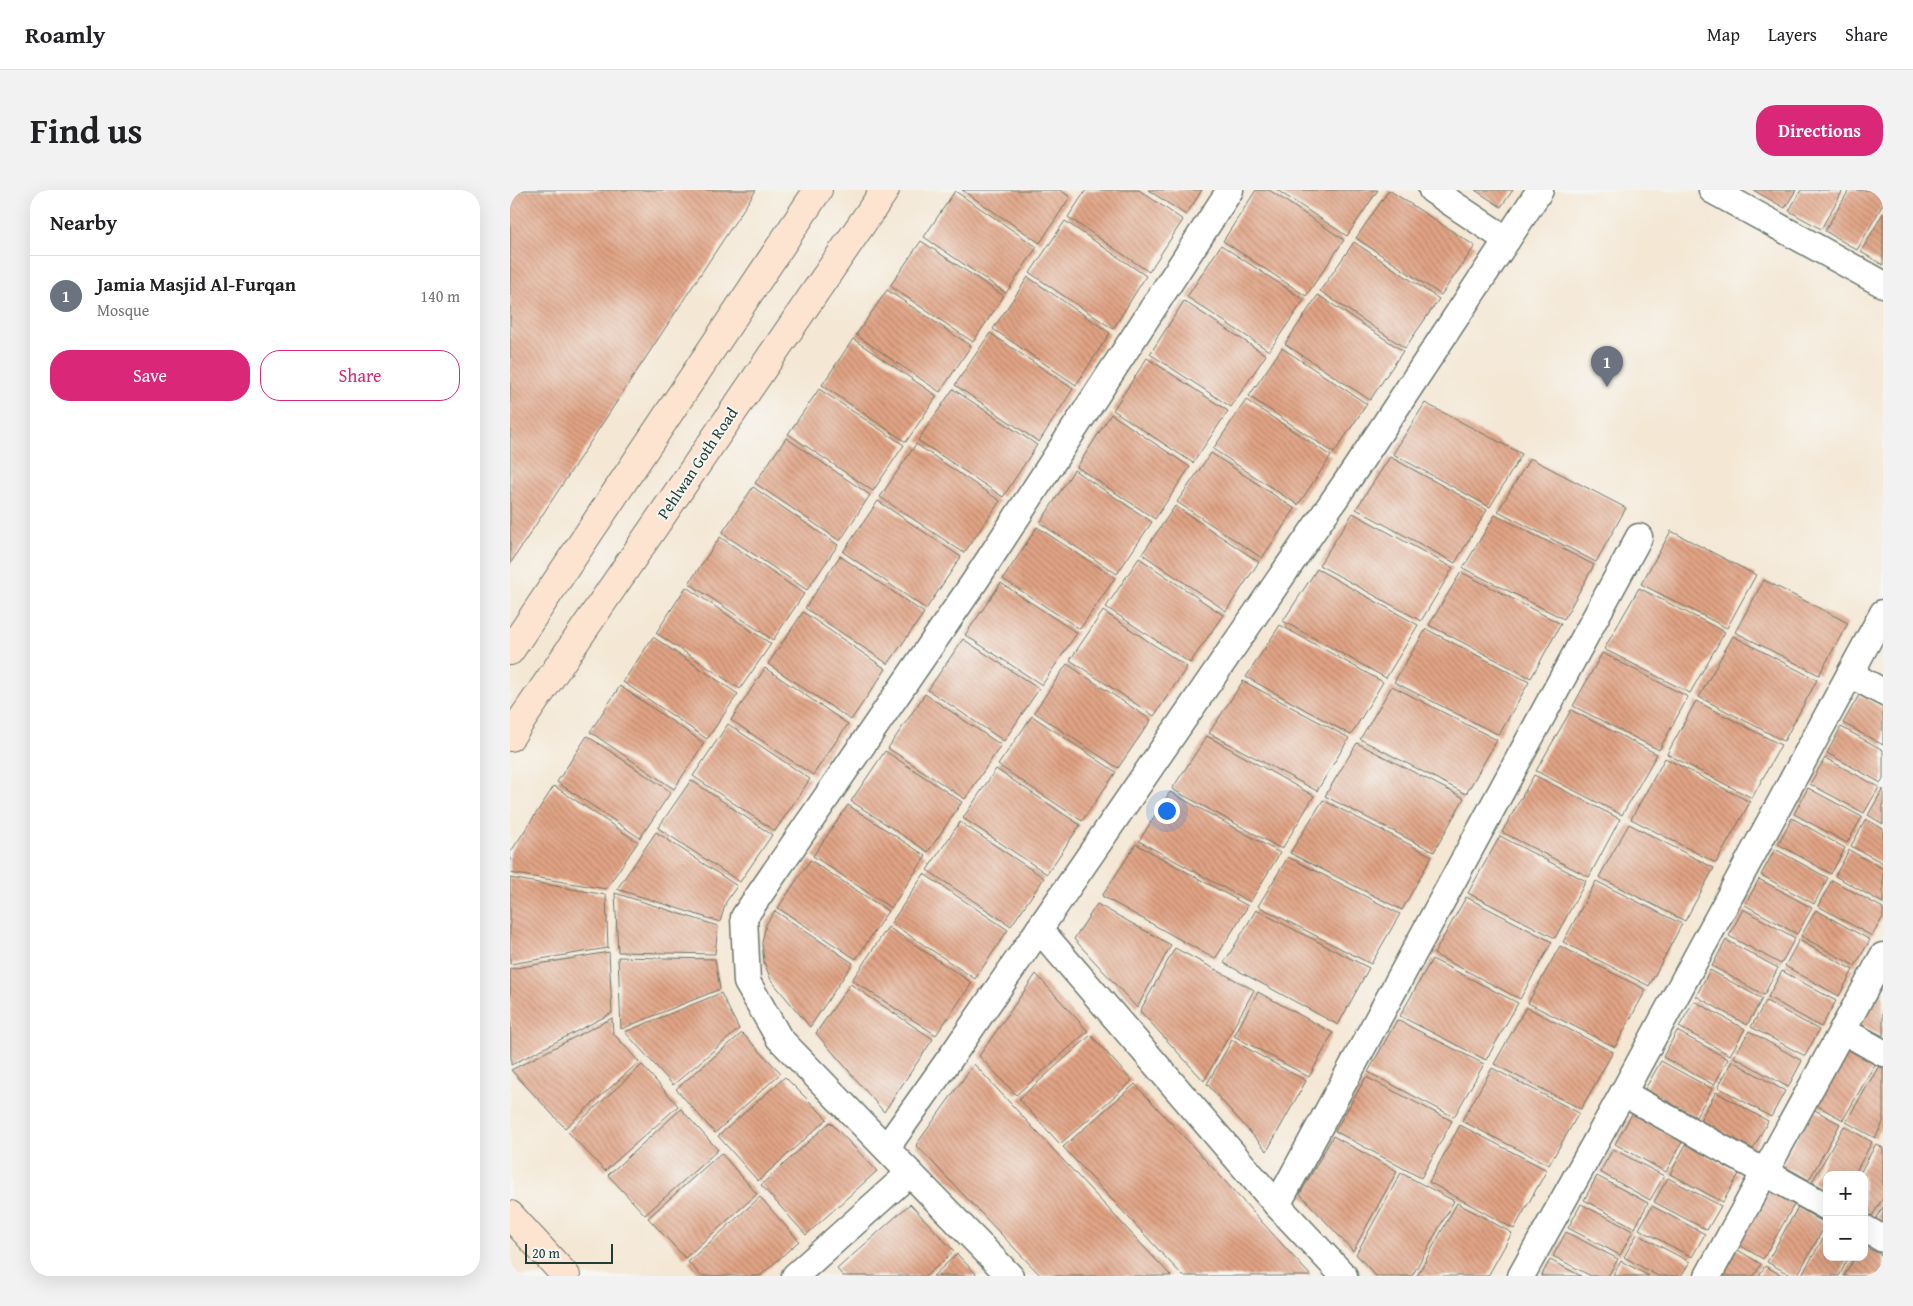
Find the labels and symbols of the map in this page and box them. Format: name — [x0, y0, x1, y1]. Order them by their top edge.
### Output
pin: 1 — [1591, 346, 1623, 387]
street label: Pehlwan Goth Road — [651, 402, 744, 524]
your location — [1154, 798, 1180, 824]
scale bar — [525, 1241, 612, 1264]

